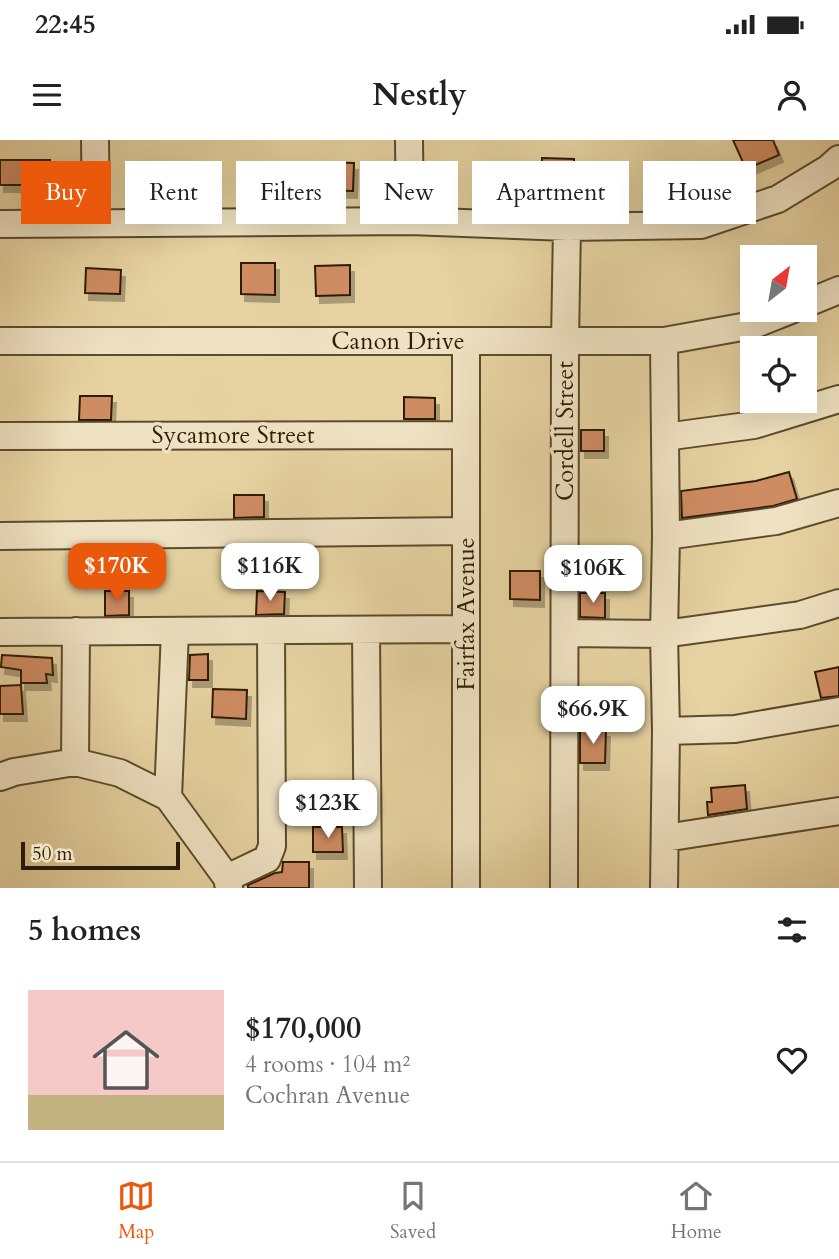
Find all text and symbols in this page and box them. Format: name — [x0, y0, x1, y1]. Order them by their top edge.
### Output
text: 22:45 — [35, 7, 96, 42]
text: Nestly — [372, 73, 467, 117]
icon: menu — [28, 76, 66, 114]
icon: person — [773, 76, 811, 114]
chip: Buy — [21, 161, 111, 224]
chip: Rent — [125, 161, 222, 224]
chip: Filters — [236, 161, 346, 224]
chip: New — [360, 161, 458, 224]
chip: Apartment — [472, 161, 629, 224]
chip: House — [643, 161, 756, 224]
north arrow — [740, 245, 817, 322]
map controls — [740, 245, 817, 413]
street label: Canon Drive — [331, 325, 465, 358]
button: locate — [740, 336, 817, 413]
street label: Cordell Street — [549, 361, 582, 501]
street label: Sycamore Street — [151, 419, 315, 452]
street label: Fairfax Avenue — [450, 537, 483, 691]
pin: $170K — [68, 544, 166, 603]
pin: $116K — [221, 544, 319, 603]
pin: $106K — [544, 546, 642, 605]
text: $170K — [84, 550, 150, 581]
text: $116K — [237, 550, 303, 581]
text: $106K — [560, 552, 626, 583]
pin: $66.9K — [536, 686, 650, 746]
text: $66.9K — [557, 693, 629, 724]
pin: $123K — [279, 780, 377, 840]
text: $123K — [295, 787, 361, 818]
scale bar — [21, 839, 180, 871]
text: 50 m — [32, 841, 73, 867]
text: 5 homes — [28, 910, 141, 951]
icon: filters — [773, 911, 811, 949]
text: $170,000 — [245, 1008, 361, 1049]
icon: home — [84, 1018, 168, 1102]
icon: heart — [773, 1041, 811, 1079]
text: 4 rooms · 104 m² — [245, 1049, 410, 1080]
text: Cochran Avenue — [245, 1080, 410, 1111]
tab: Map — [117, 1177, 155, 1245]
tab: Saved — [390, 1177, 436, 1245]
tab: Home — [671, 1177, 722, 1245]

